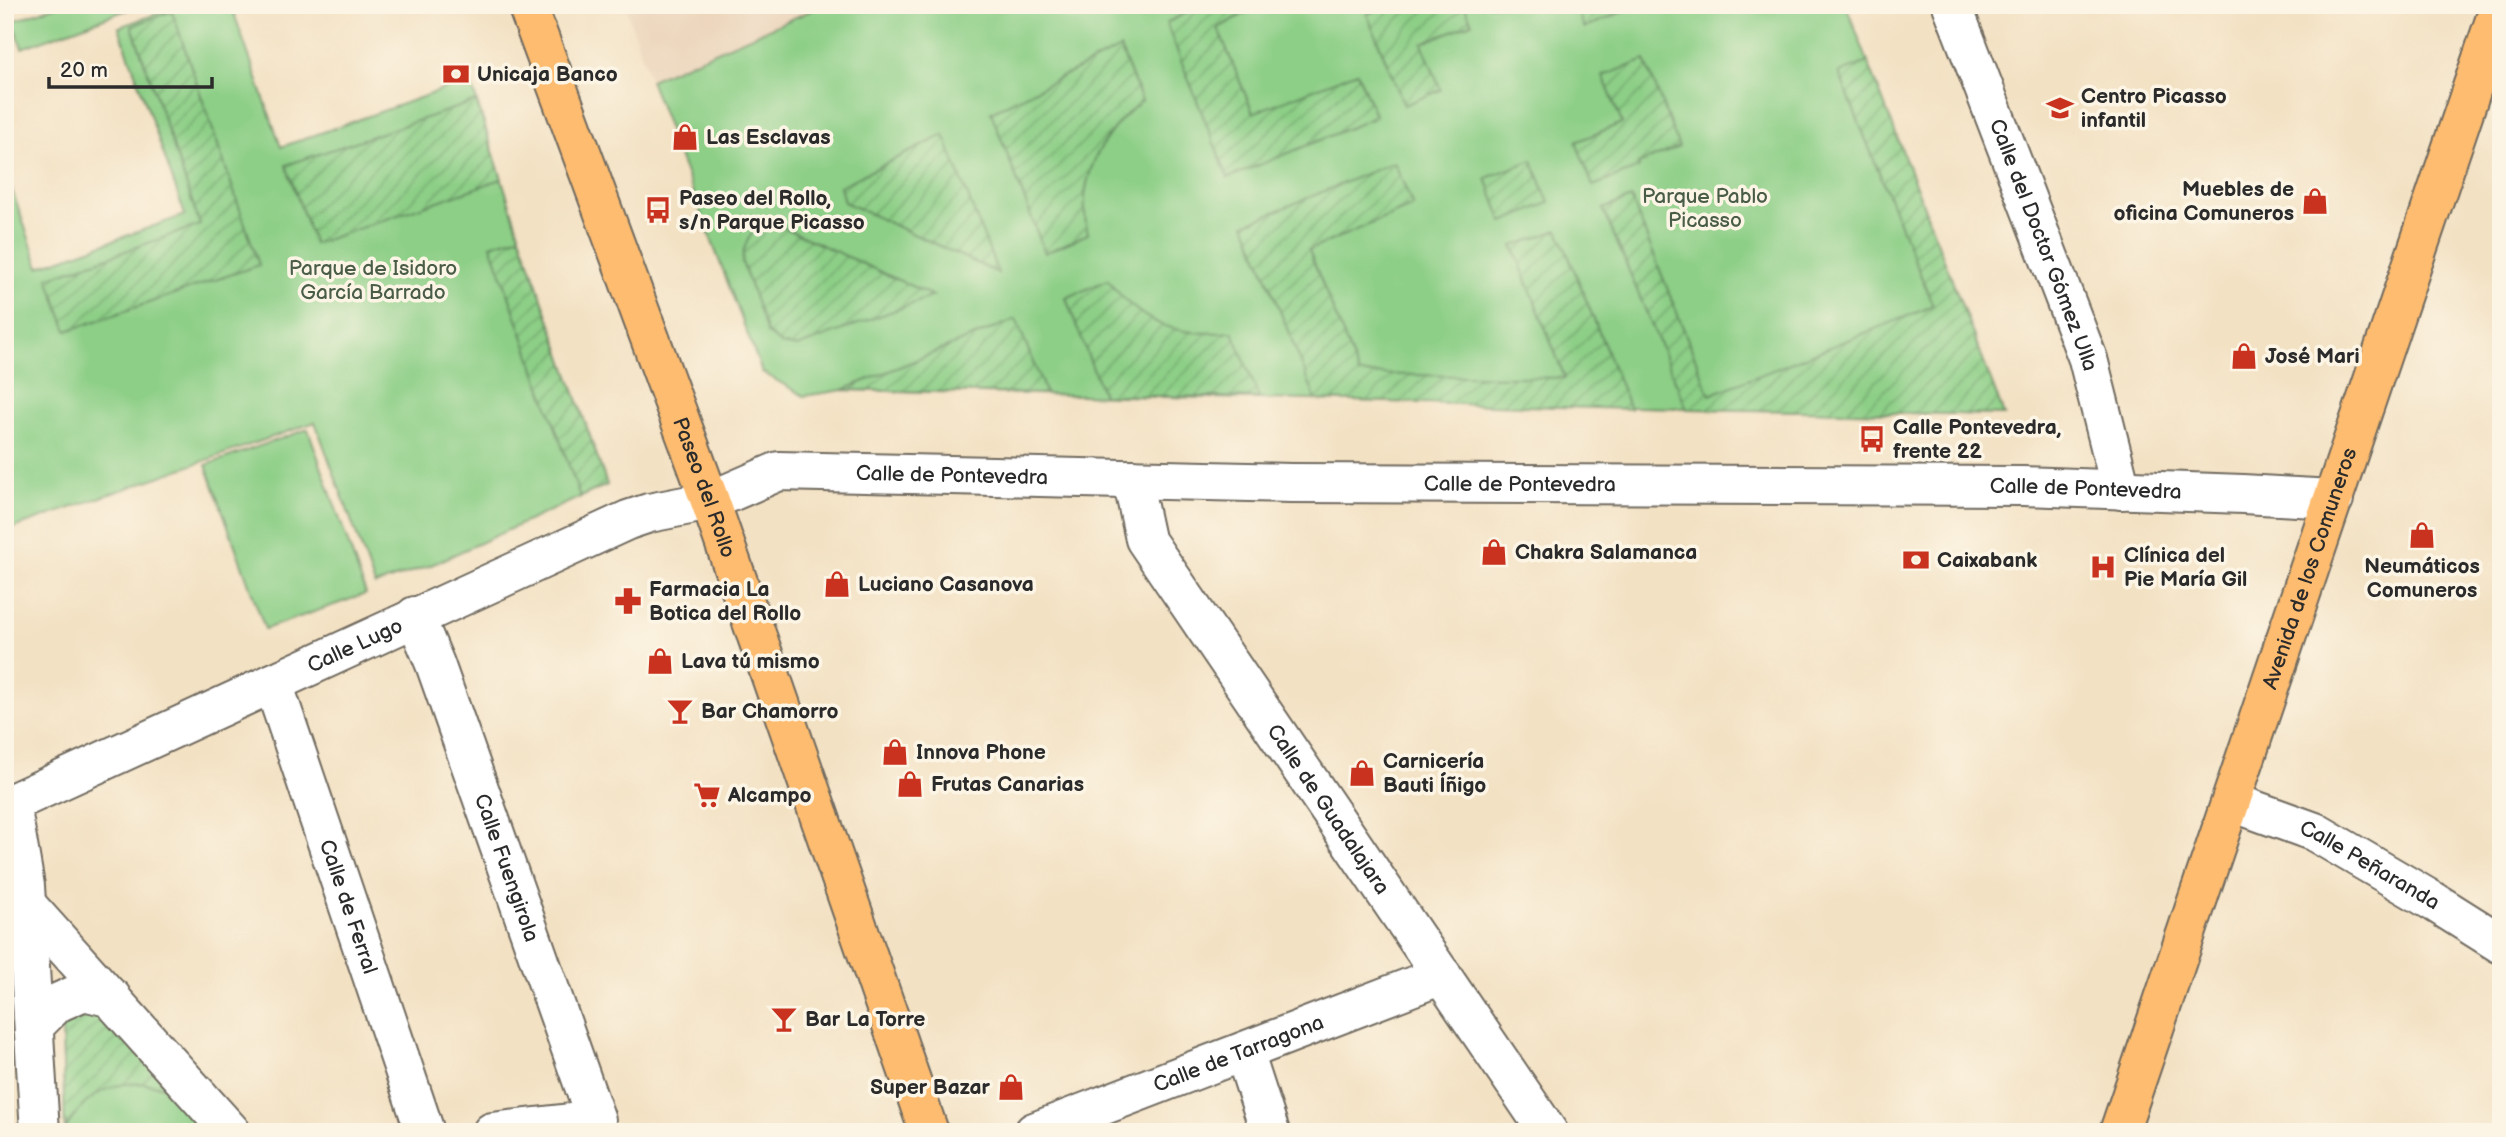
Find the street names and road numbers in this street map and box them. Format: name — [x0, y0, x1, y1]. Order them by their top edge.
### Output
street label: Calle del Doctor Gómez Ulla — [1984, 115, 2103, 373]
street label: Paseo del Rollo — [668, 414, 741, 561]
street label: Avenida de los Comuneros — [2257, 444, 2362, 692]
street label: Calle de Pontevedra — [856, 460, 1048, 490]
street label: Calle de Pontevedra — [1424, 471, 1616, 497]
street label: Calle de Pontevedra — [1990, 473, 2182, 504]
street label: Calle Lugo — [303, 613, 407, 678]
street label: Calle de Guadalajara — [1262, 719, 1395, 899]
street label: Calle Fuengirola — [469, 790, 545, 945]
street label: Calle Peñaranda — [2297, 815, 2444, 915]
street label: Calle de Ferral — [314, 836, 383, 977]
street label: Calle de Tarragona — [1150, 1009, 1327, 1097]

